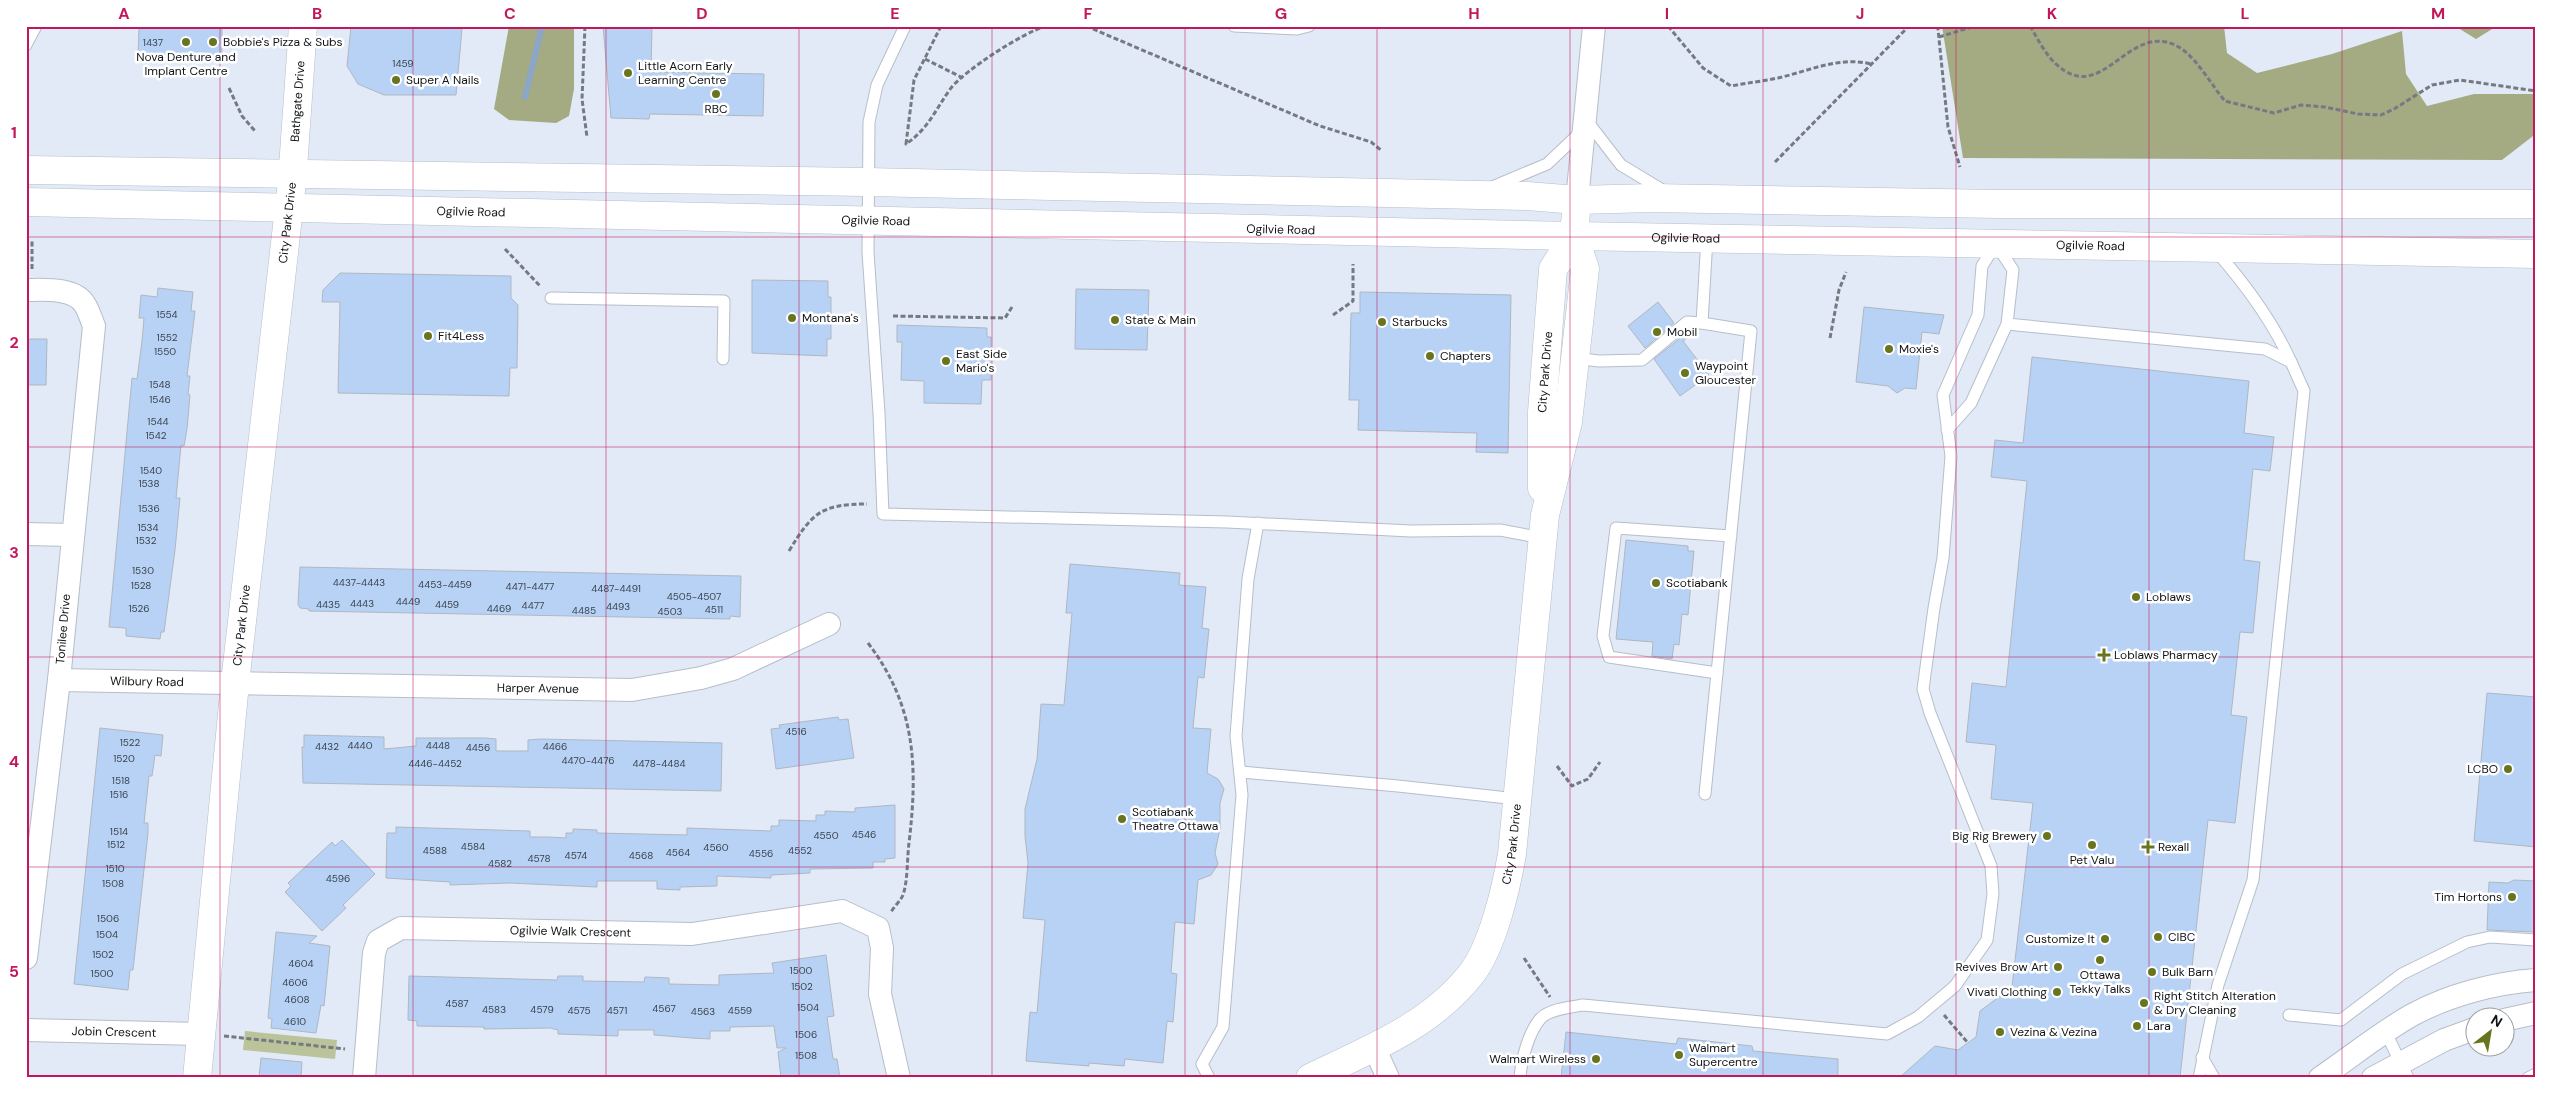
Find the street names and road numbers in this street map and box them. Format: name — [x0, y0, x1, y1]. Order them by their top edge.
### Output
street label: Bathgate Drive — [287, 60, 309, 142]
street label: City Park Drive — [275, 181, 300, 264]
street label: Ogilvie Road — [436, 203, 505, 221]
street label: Ogilvie Road — [841, 212, 910, 229]
street label: Ogilvie Road — [1246, 221, 1315, 238]
street label: Ogilvie Road — [1651, 229, 1720, 247]
street label: Ogilvie Road — [2056, 237, 2125, 254]
street label: City Park Drive — [1534, 331, 1556, 413]
street label: City Park Drive — [229, 584, 254, 667]
street label: Tonilee Drive — [52, 593, 74, 665]
street label: Wilbury Road — [110, 673, 184, 690]
street label: Harper Avenue — [497, 680, 579, 697]
street label: City Park Drive — [1498, 803, 1525, 886]
street label: Ogilvie Walk Crescent — [510, 922, 632, 941]
street label: Jobin Crescent — [71, 1023, 157, 1041]

